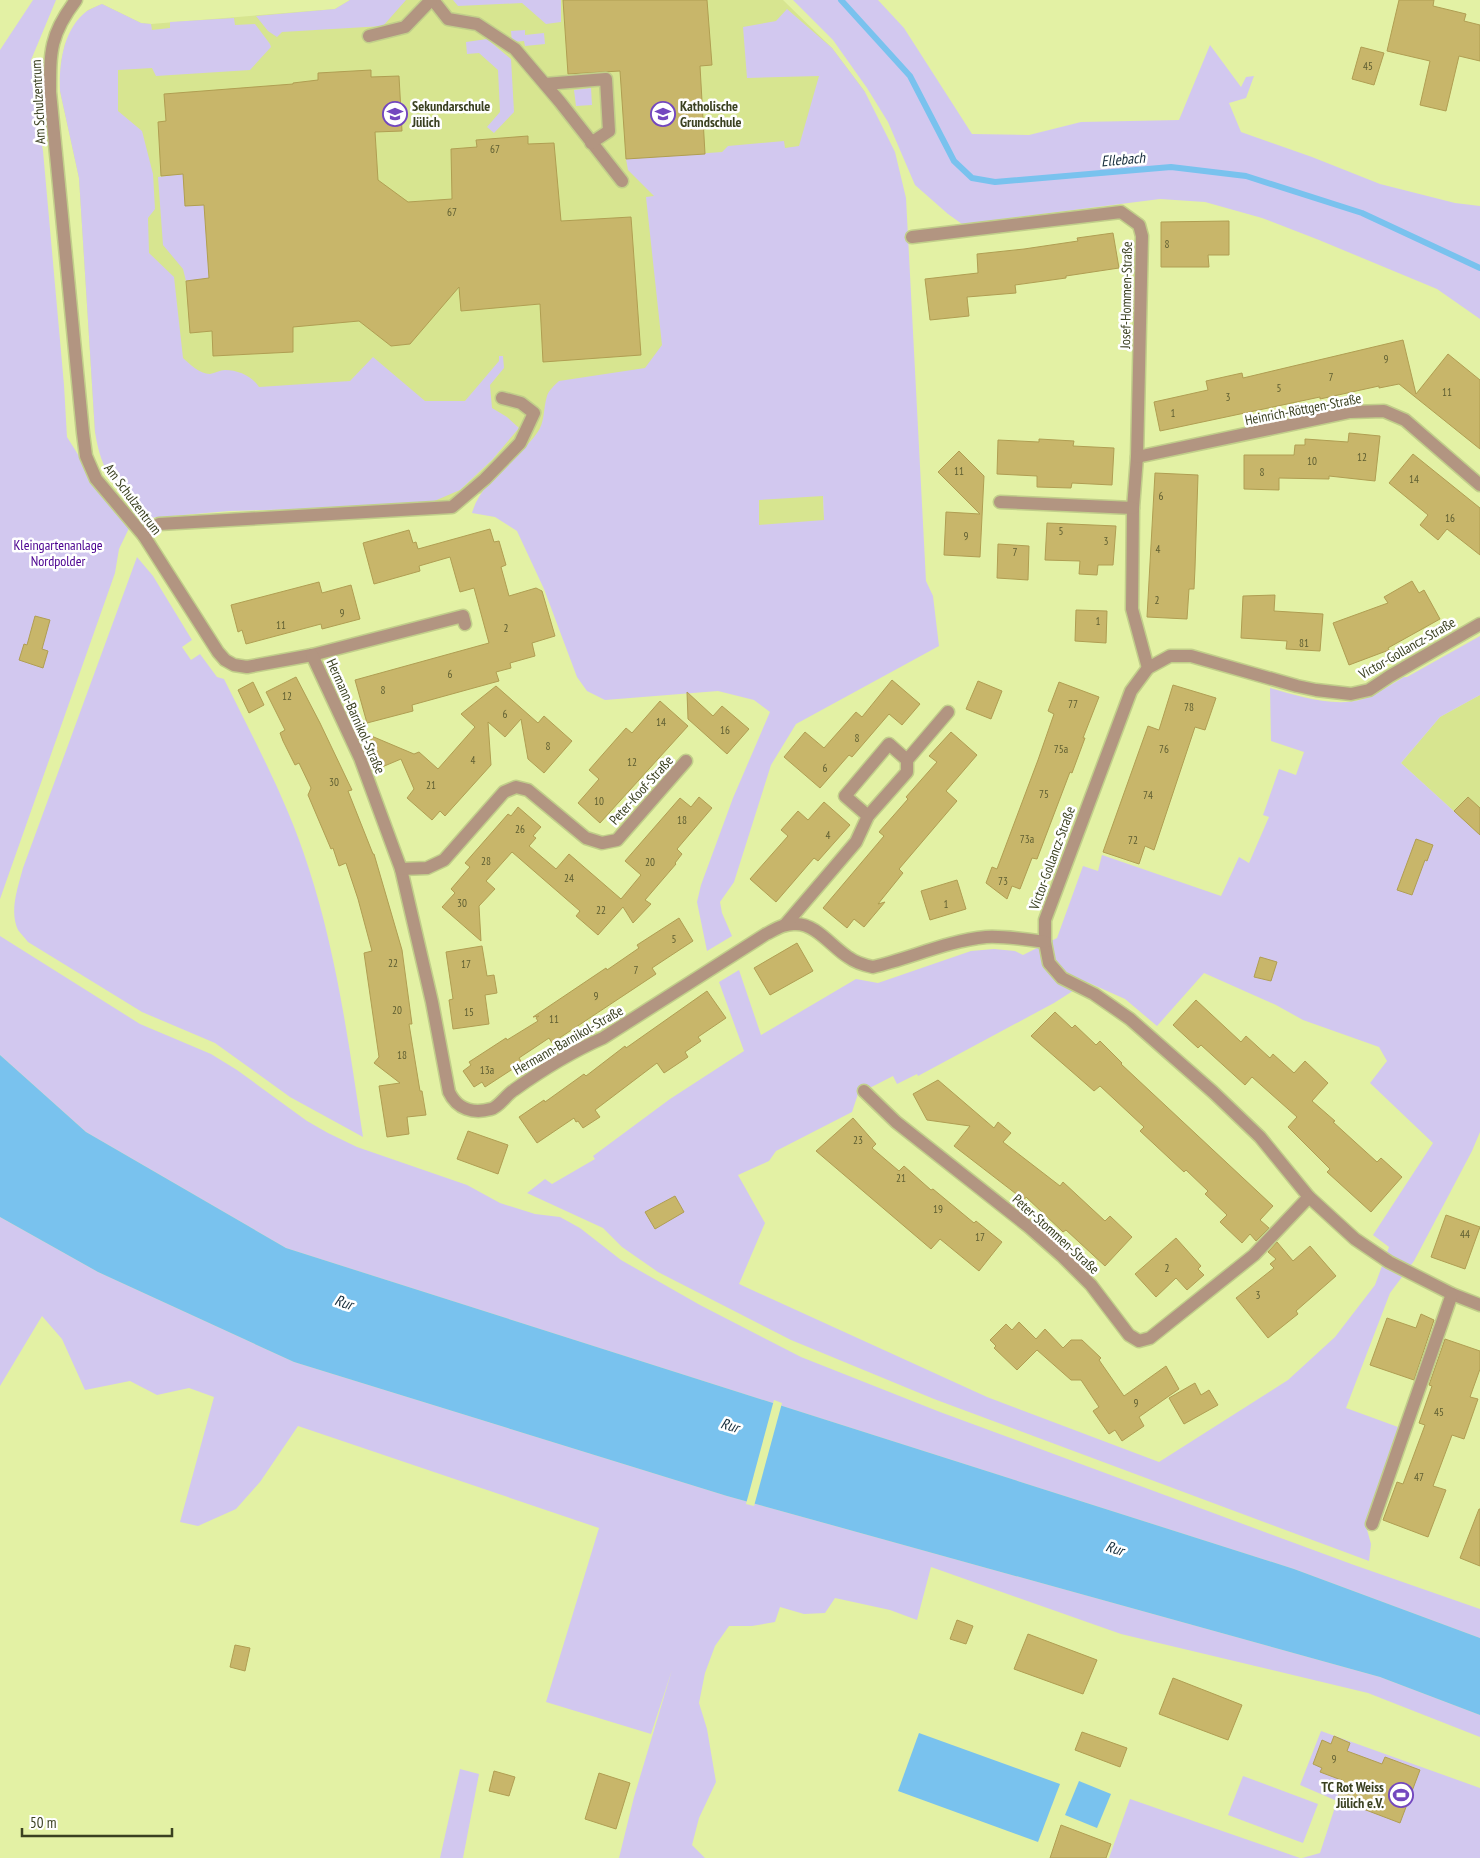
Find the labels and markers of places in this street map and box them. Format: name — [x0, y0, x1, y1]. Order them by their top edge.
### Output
place label: Sekundarschule Jülich — [411, 97, 490, 131]
place label: Katholische Grundschule — [680, 97, 742, 131]
school or university icon: Sekundarschule Jülich — [382, 101, 408, 127]
school or university icon: Katholische Grundschule — [650, 101, 676, 127]
place label: TC Rot Weiss Jülich e.V. — [1321, 1778, 1384, 1812]
sports icon: TC Rot Weiss Jülich e.V. — [1388, 1782, 1414, 1808]

